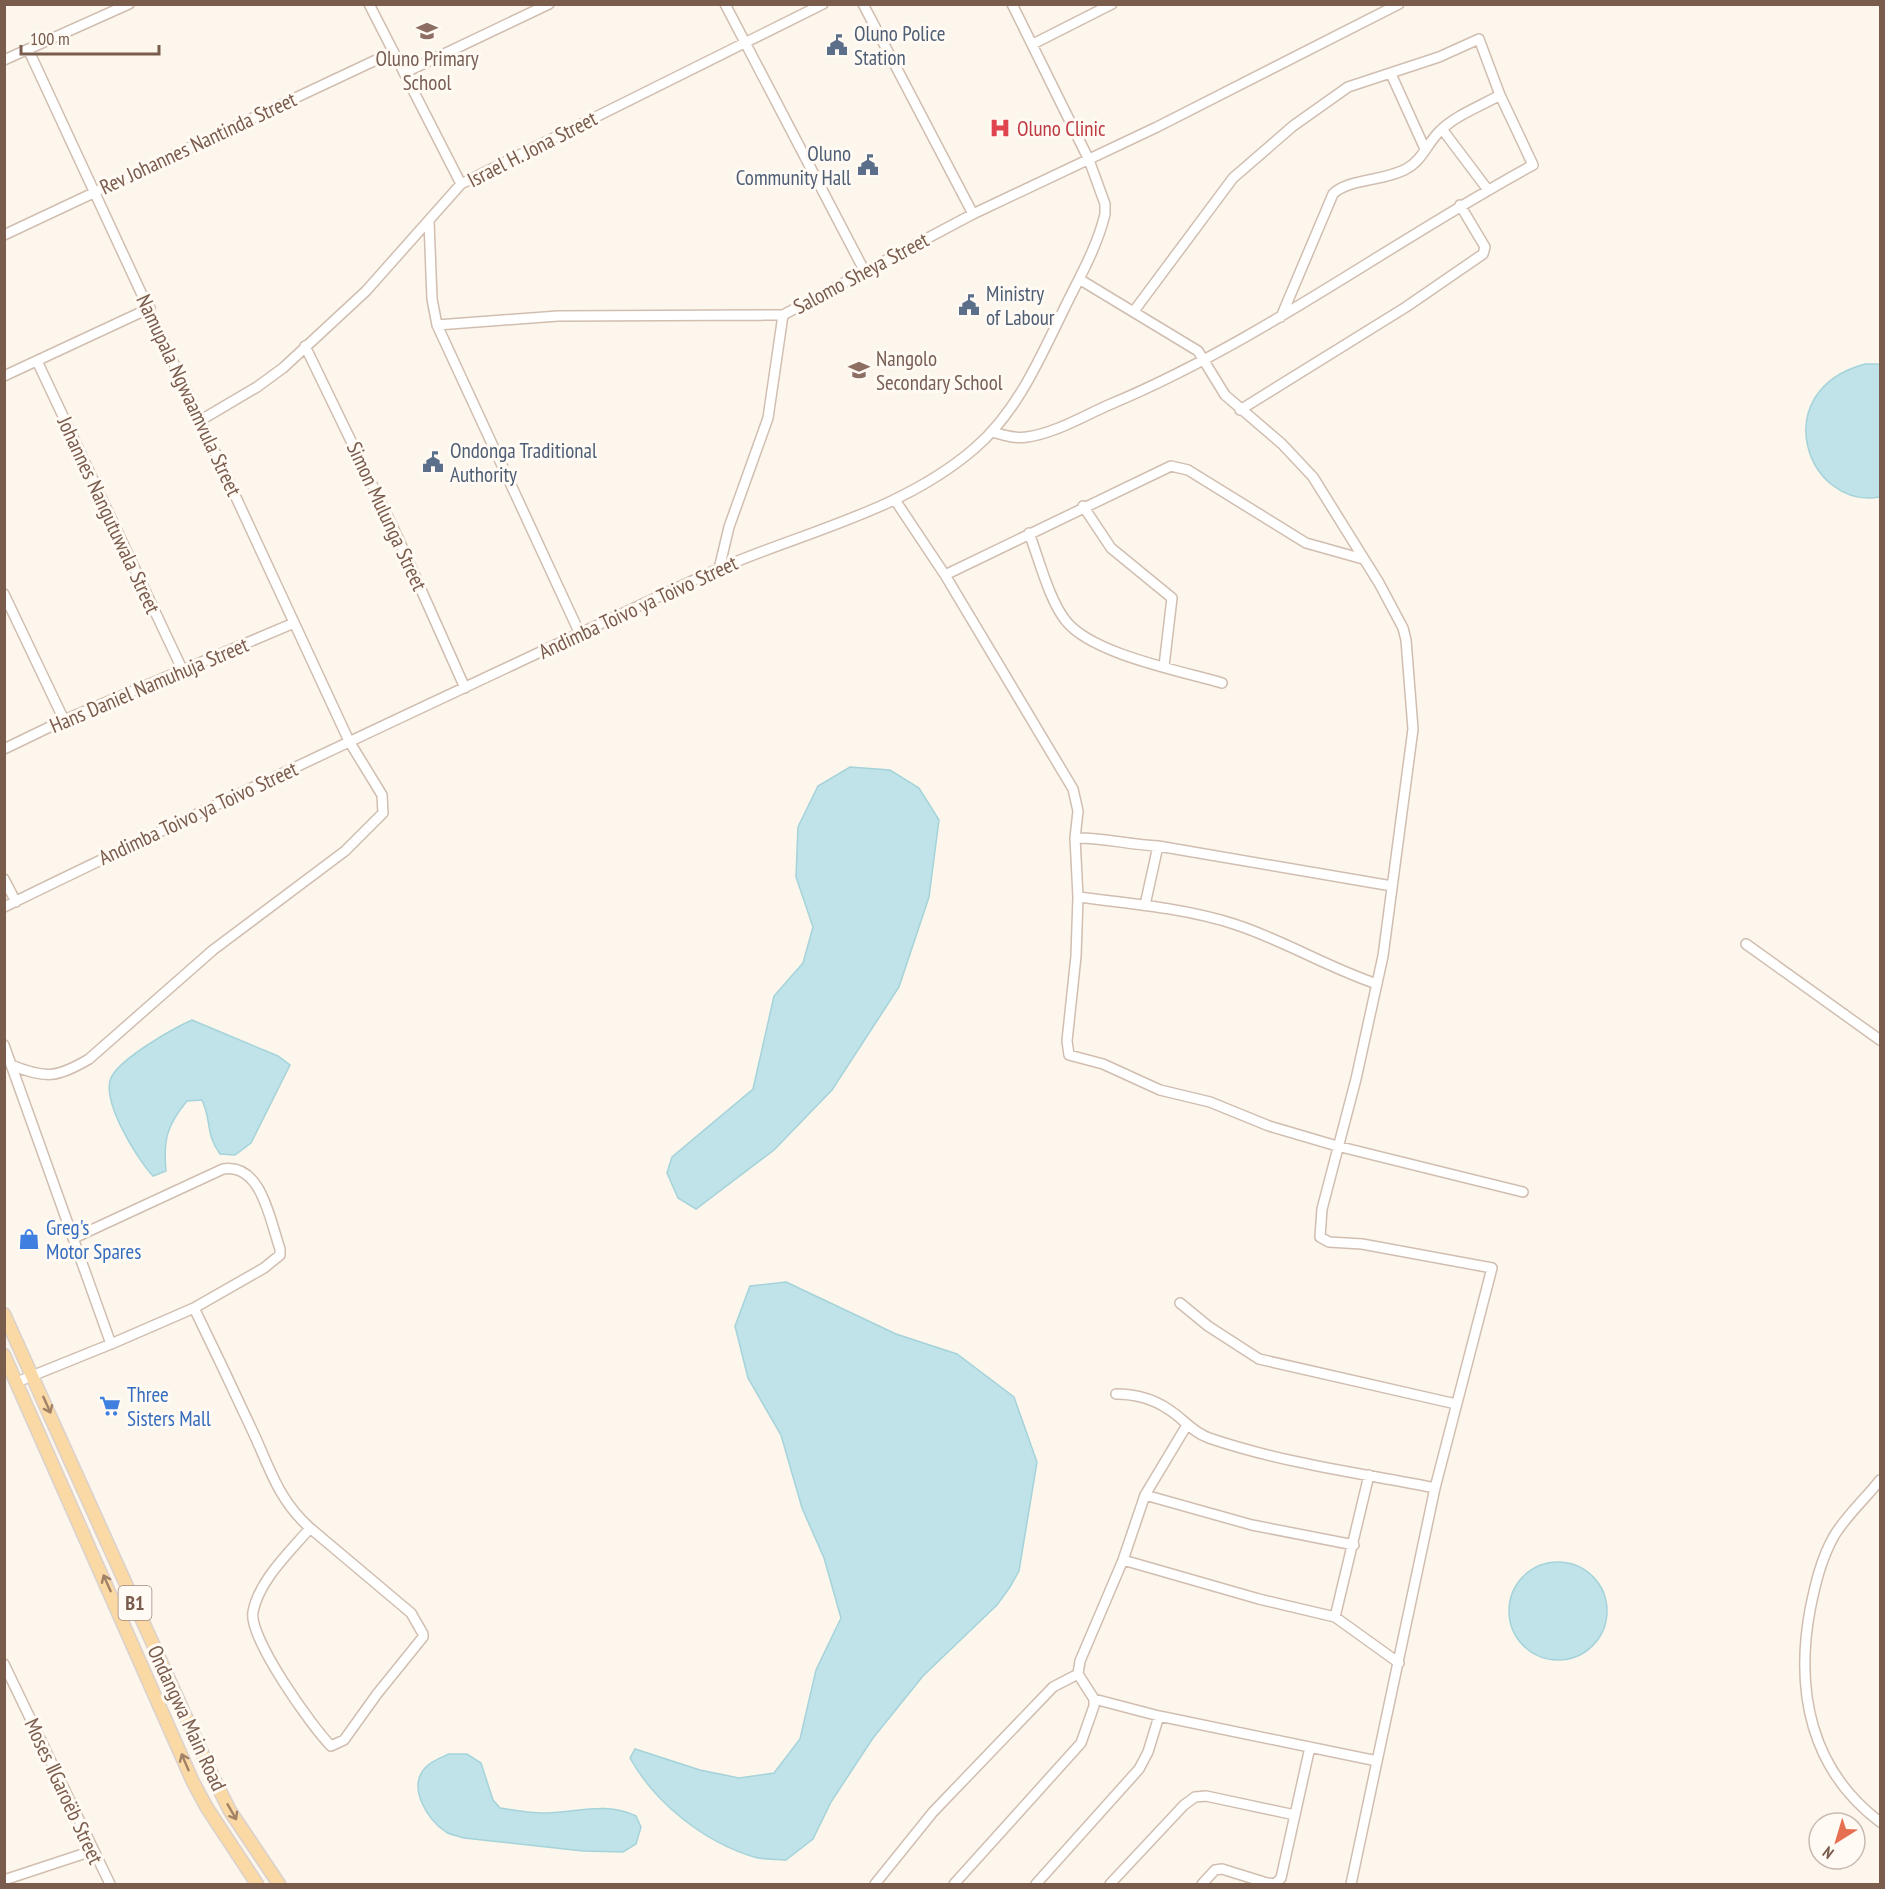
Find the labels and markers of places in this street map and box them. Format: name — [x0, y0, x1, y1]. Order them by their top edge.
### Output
school or university icon: Oluno Primary School — [415, 19, 439, 43]
place label: Oluno Police Station — [854, 20, 945, 71]
public building icon: Oluno Police Station — [825, 33, 849, 57]
place label: Oluno Primary School — [375, 45, 479, 96]
place label: Oluno Clinic — [1017, 115, 1106, 142]
hospital icon: Oluno Clinic — [988, 116, 1012, 140]
place label: Oluno Community Hall — [736, 140, 851, 191]
public building icon: Oluno Community Hall — [856, 153, 880, 177]
place label: Ministry of Labour — [986, 280, 1055, 331]
public building icon: Ministry of Labour — [957, 293, 981, 317]
place label: Nangolo Secondary School — [876, 345, 1003, 396]
school or university icon: Nangolo Secondary School — [847, 358, 871, 382]
place label: Ondonga Traditional Authority — [450, 437, 597, 488]
public building icon: Ondonga Traditional Authority — [421, 450, 445, 474]
place label: Greg's Motor Spares — [46, 1214, 141, 1265]
shop icon: Greg's Motor Spares — [17, 1227, 41, 1251]
place label: Three Sisters Mall — [127, 1381, 211, 1432]
supermarket icon: Three Sisters Mall — [98, 1394, 122, 1418]

